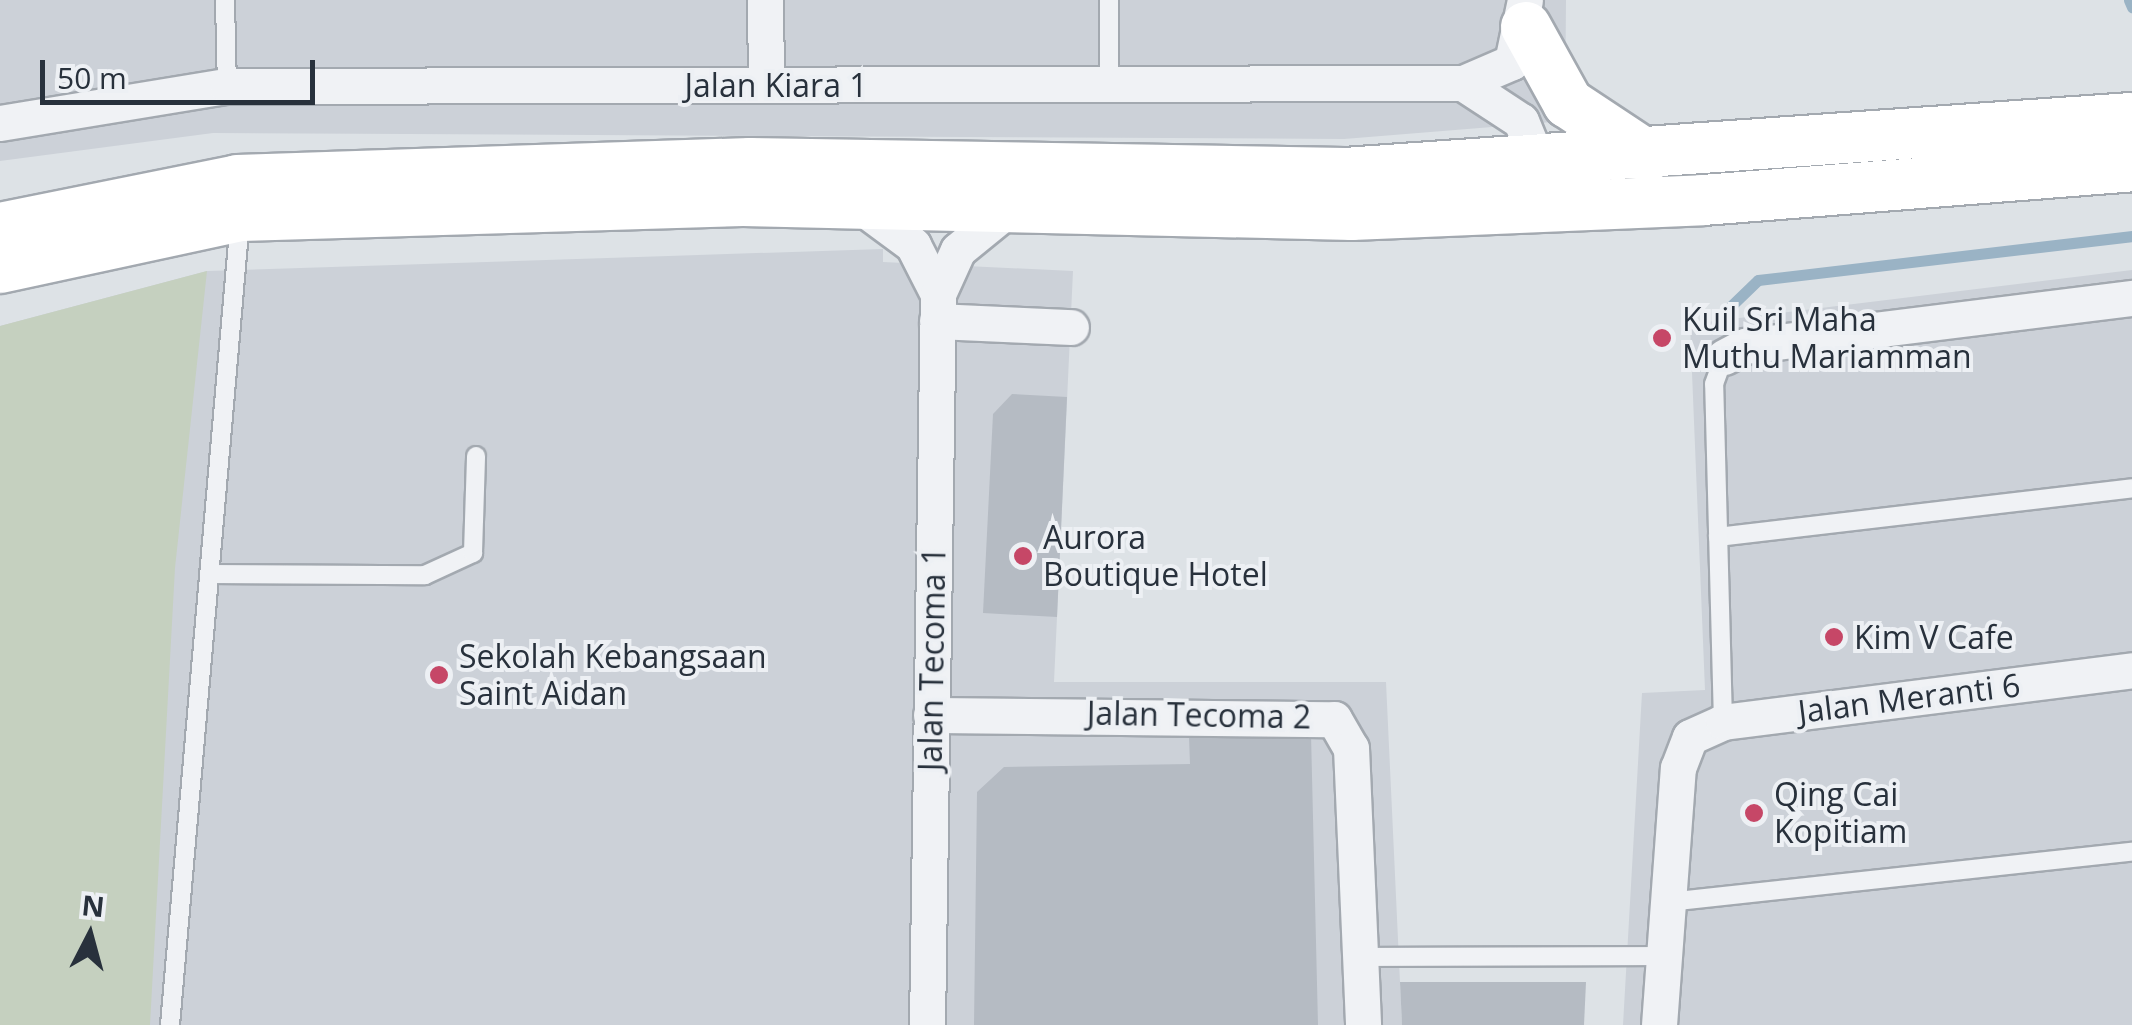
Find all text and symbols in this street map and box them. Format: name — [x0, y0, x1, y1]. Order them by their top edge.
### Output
scale bar — [45, 40, 320, 102]
text: 50 m — [57, 57, 127, 98]
street label: Jalan Kiara 1 — [684, 66, 868, 104]
place label: Kuil Sri Maha Muthu Mariamman — [1682, 301, 1972, 376]
marker: Kuil Sri Maha Muthu Mariamman — [1651, 327, 1673, 349]
place label: Aurora Boutique Hotel — [1043, 519, 1268, 594]
marker: Aurora Boutique Hotel — [1012, 545, 1034, 567]
street label: Jalan Tecoma 1 — [911, 547, 953, 771]
place label: Kim V Cafe — [1854, 618, 2014, 656]
marker: Kim V Cafe — [1823, 626, 1845, 648]
place label: Sekolah Kebangsaan Saint Aidan — [459, 638, 767, 713]
marker: Sekolah Kebangsaan Saint Aidan — [428, 664, 450, 686]
street label: Jalan Meranti 6 — [1796, 665, 2022, 731]
street label: Jalan Tecoma 2 — [1087, 694, 1311, 736]
place label: Qing Cai Kopitiam — [1774, 776, 1907, 851]
marker: Qing Cai Kopitiam — [1743, 802, 1765, 824]
north arrow — [40, 885, 140, 985]
text: N — [80, 885, 106, 925]

